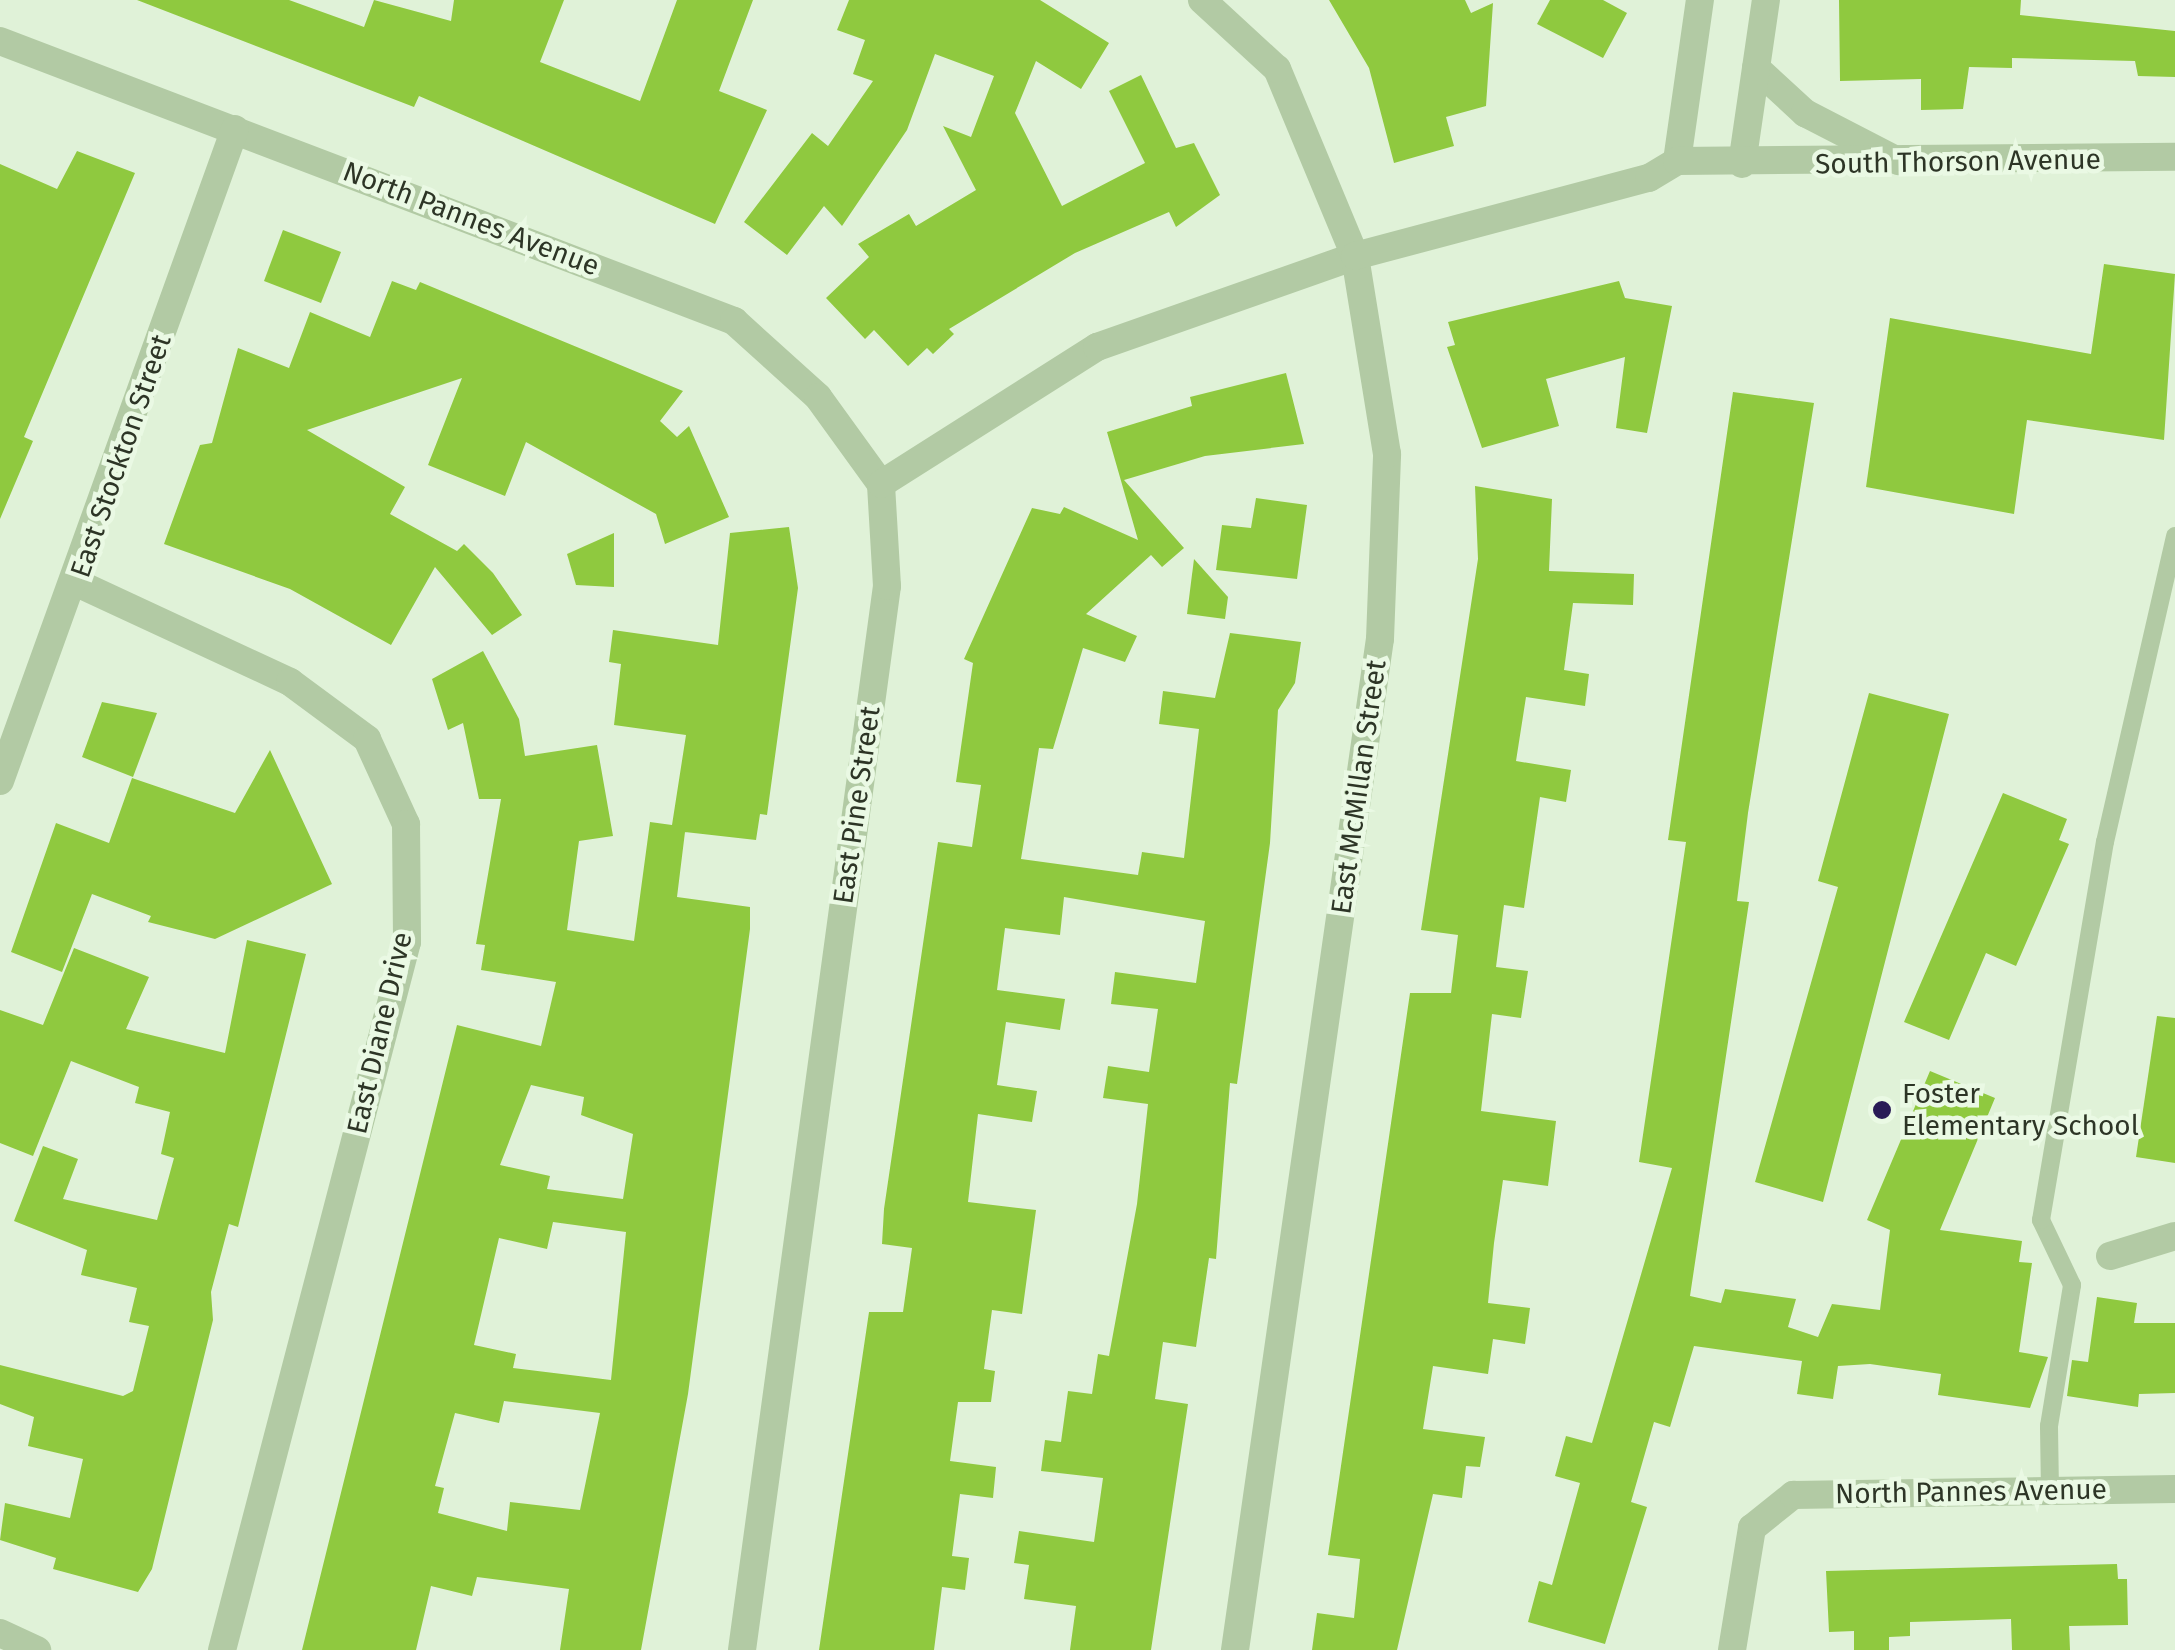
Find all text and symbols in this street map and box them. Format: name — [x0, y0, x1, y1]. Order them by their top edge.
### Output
street label: South Thorson Avenue — [1815, 143, 2101, 181]
street label: North Pannes Avenue — [338, 155, 604, 283]
street label: East Stockton Street — [64, 330, 178, 582]
street label: East McMillan Street — [1325, 658, 1393, 916]
street label: East Pine Street — [826, 704, 888, 906]
street label: East Diane Drive — [340, 929, 420, 1137]
place label: Foster Elementary School — [1902, 1077, 2139, 1143]
marker: Foster Elementary School — [1871, 1099, 1893, 1121]
street label: North Pannes Avenue — [1835, 1473, 2107, 1511]

